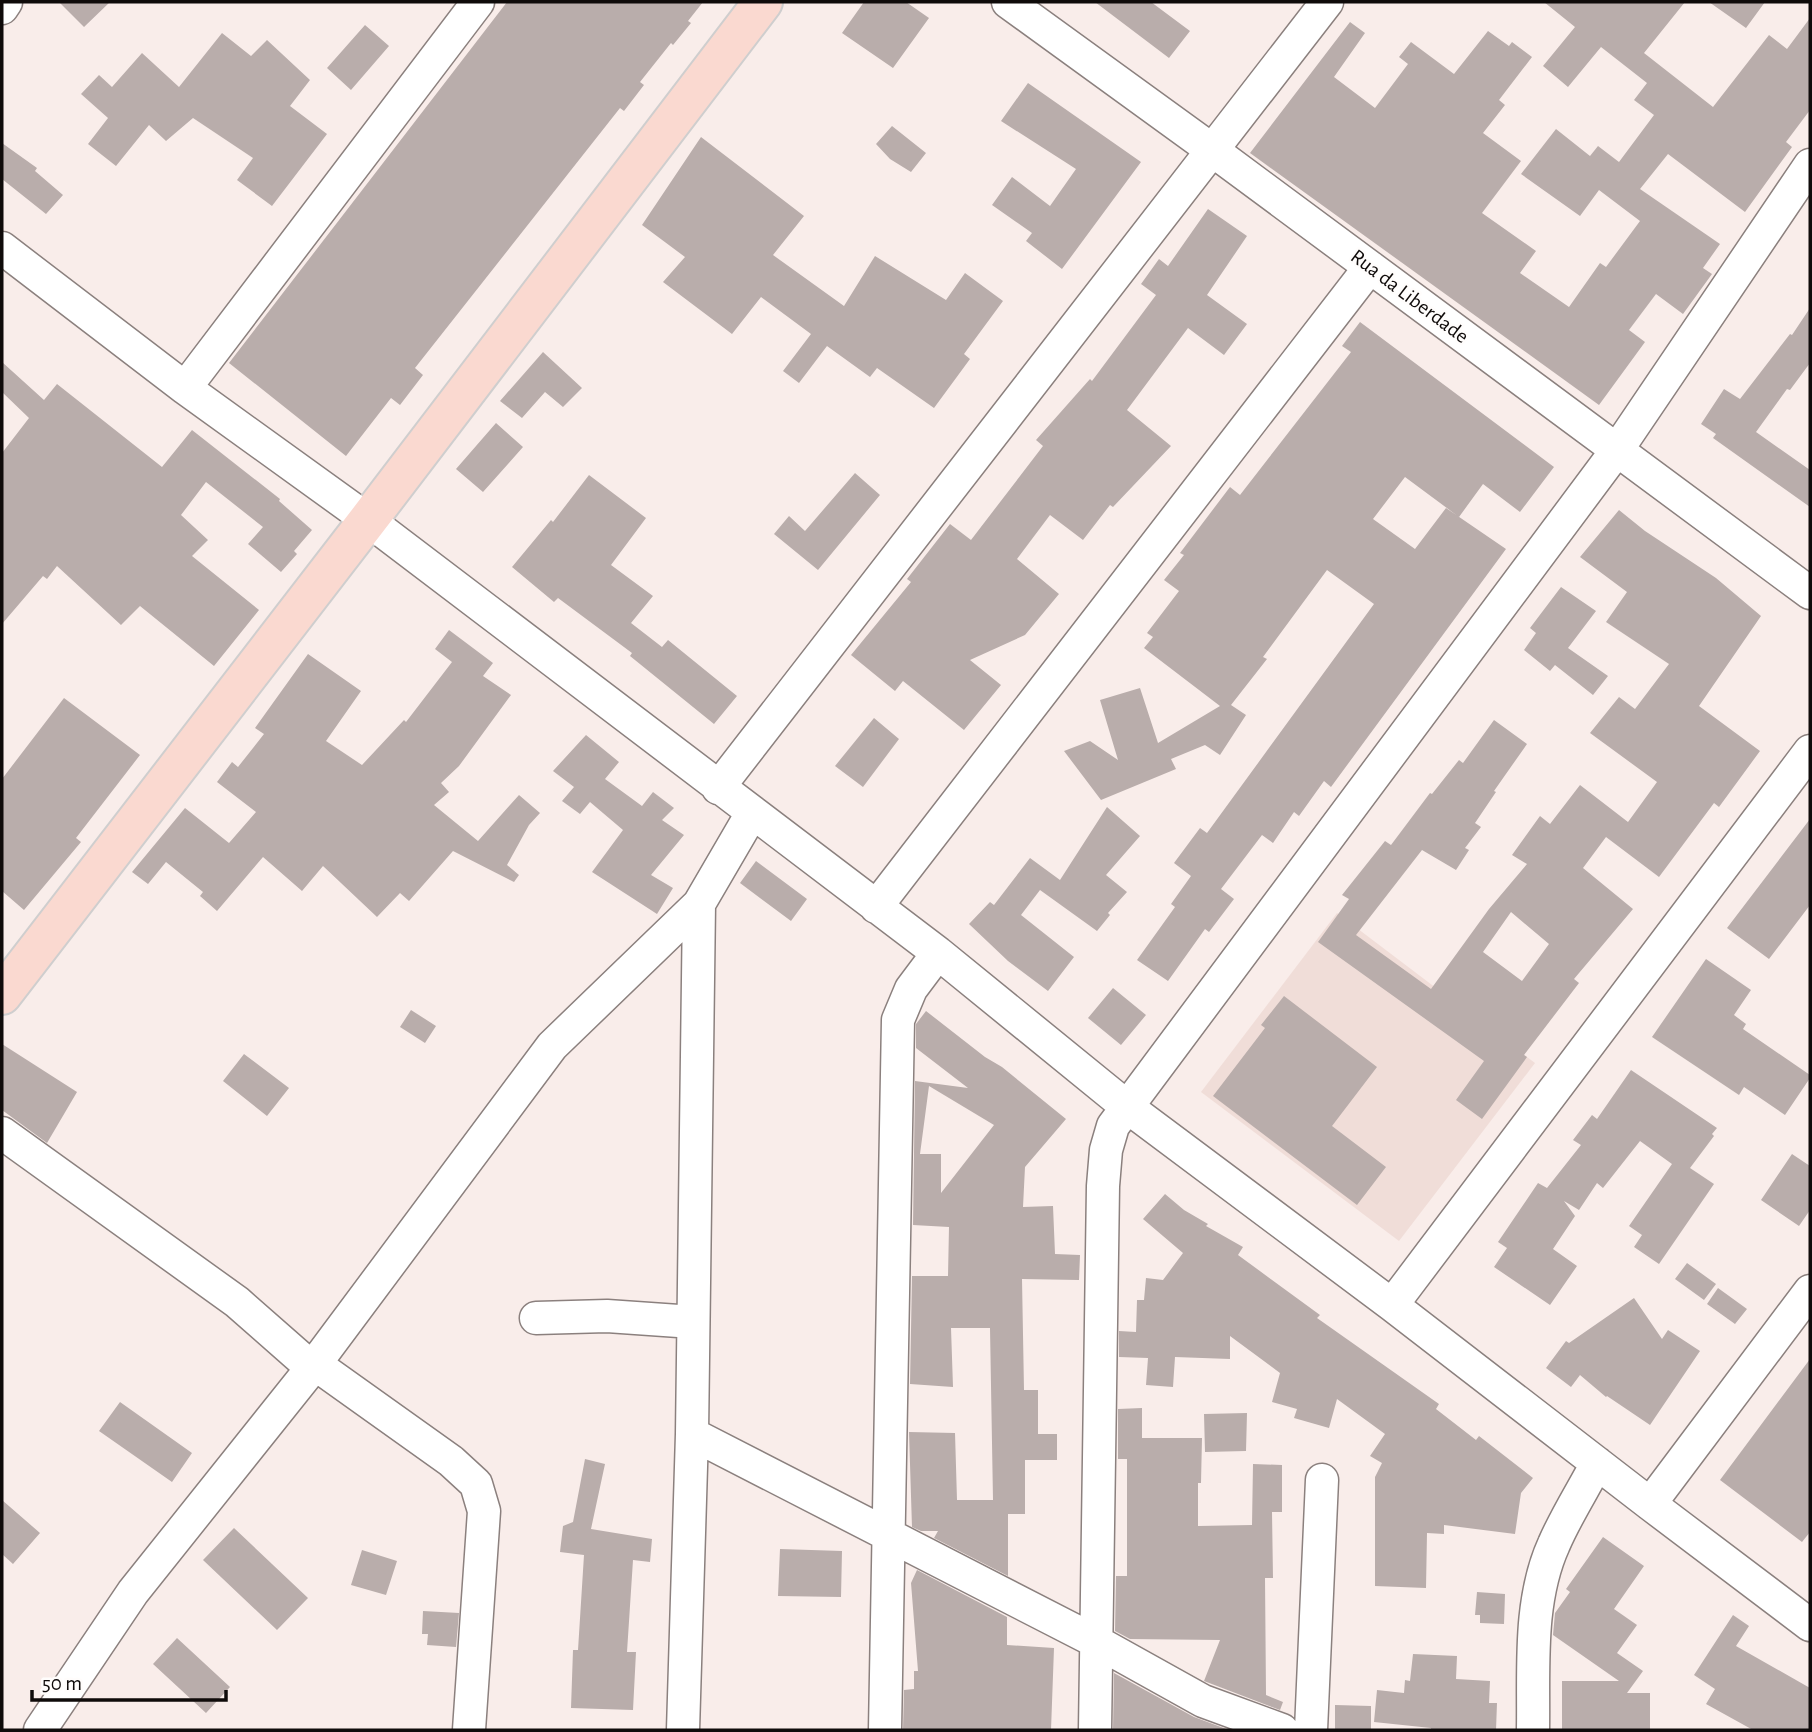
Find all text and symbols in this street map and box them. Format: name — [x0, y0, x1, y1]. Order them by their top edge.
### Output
street label: Rua da Liberdade — [1347, 245, 1472, 347]
scale bar — [32, 1658, 226, 1702]
text: 50 m — [42, 1673, 82, 1694]

